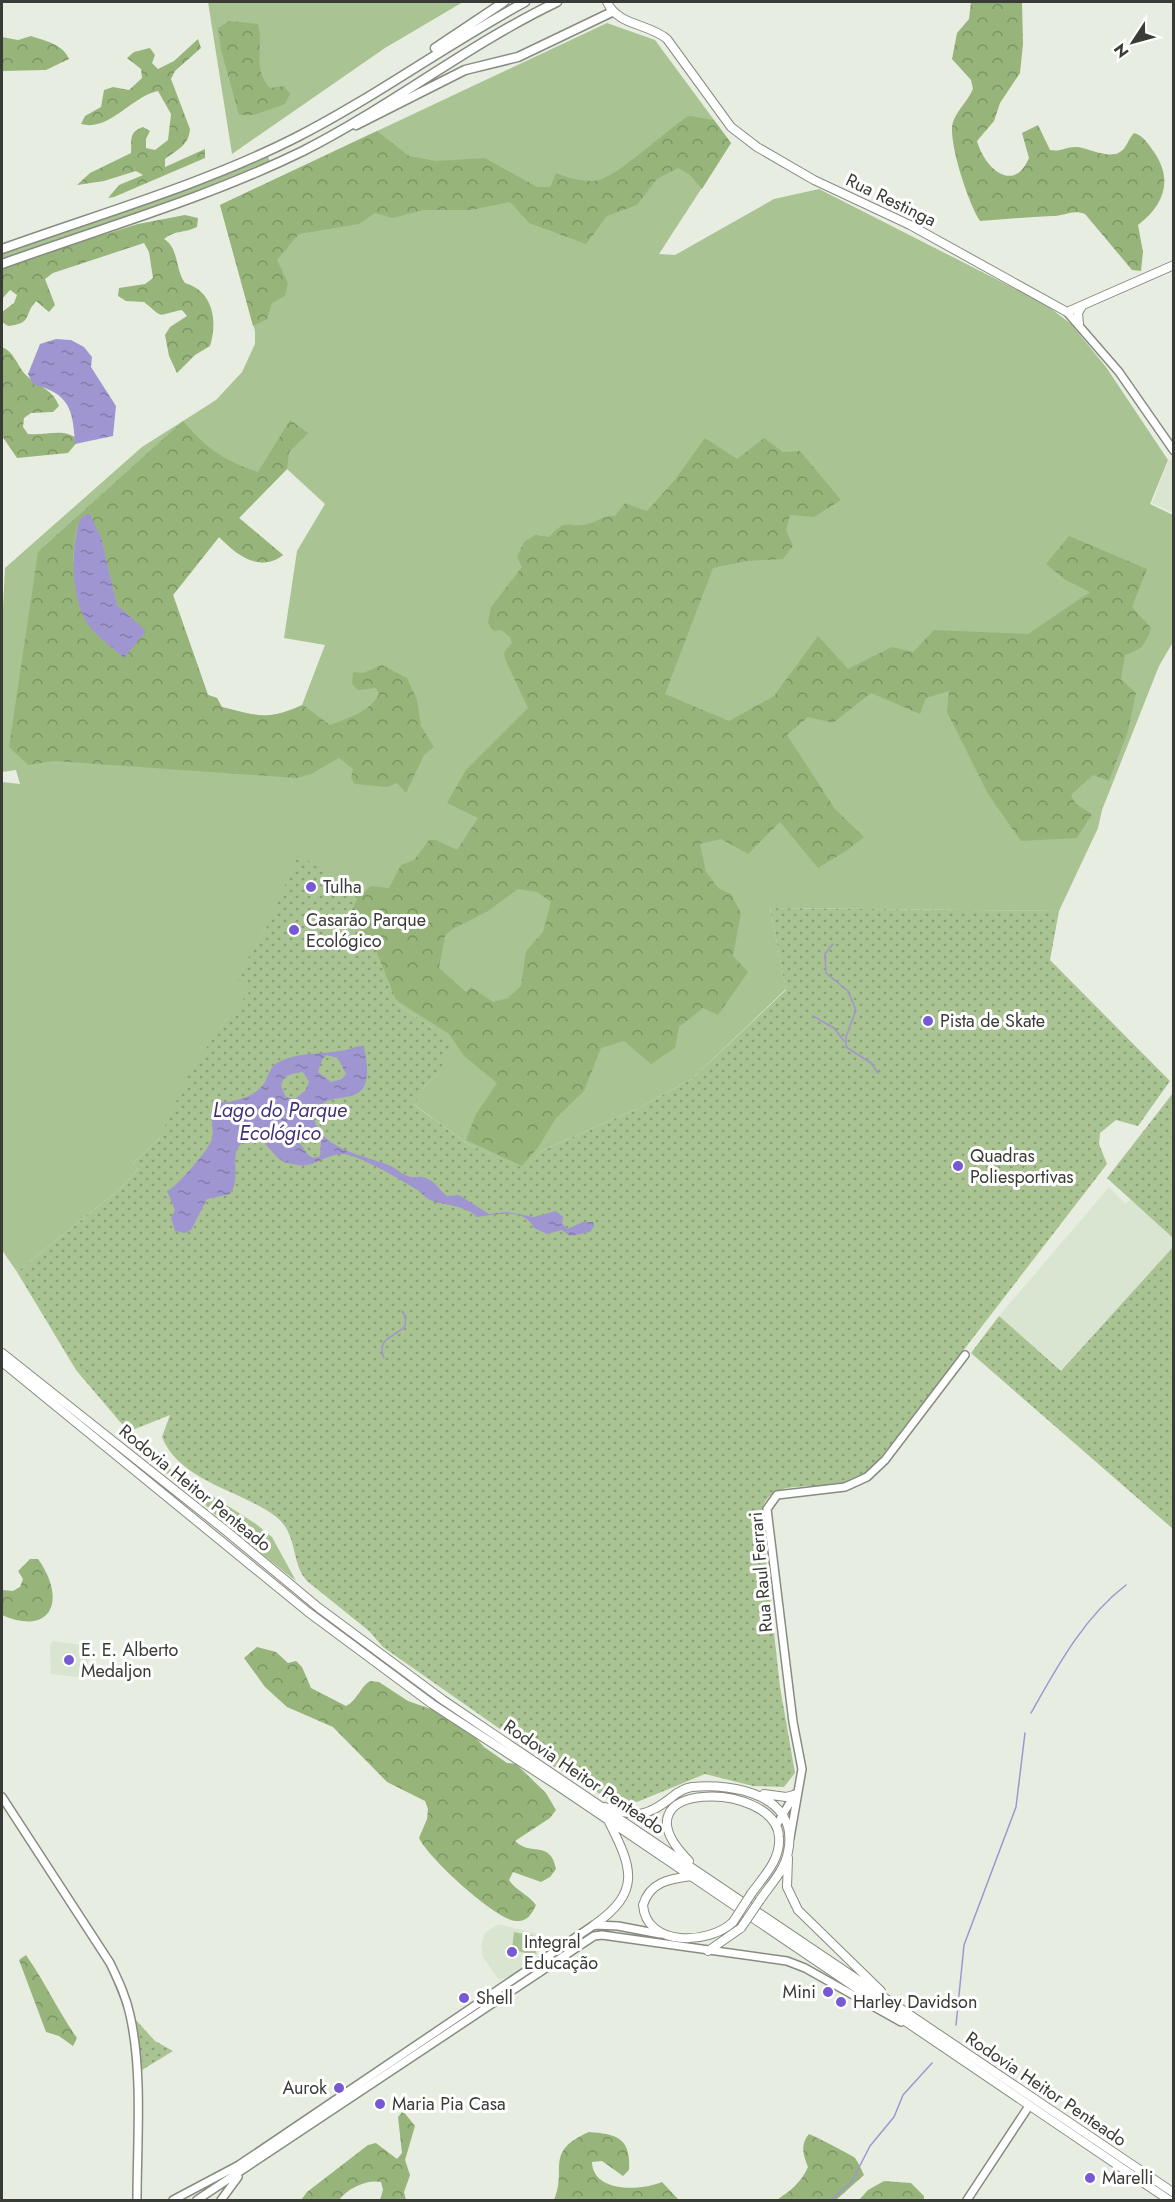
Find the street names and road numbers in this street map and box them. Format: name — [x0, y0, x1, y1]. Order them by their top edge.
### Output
street label: Rua Restinga — [841, 167, 941, 233]
street label: Rodovia Heitor Penteado — [113, 1418, 277, 1558]
street label: Rua Raul Ferrari — [743, 1511, 779, 1633]
street label: Rodovia Heitor Penteado — [498, 1713, 670, 1841]
street label: Rodovia Heitor Penteado — [960, 2025, 1132, 2153]

